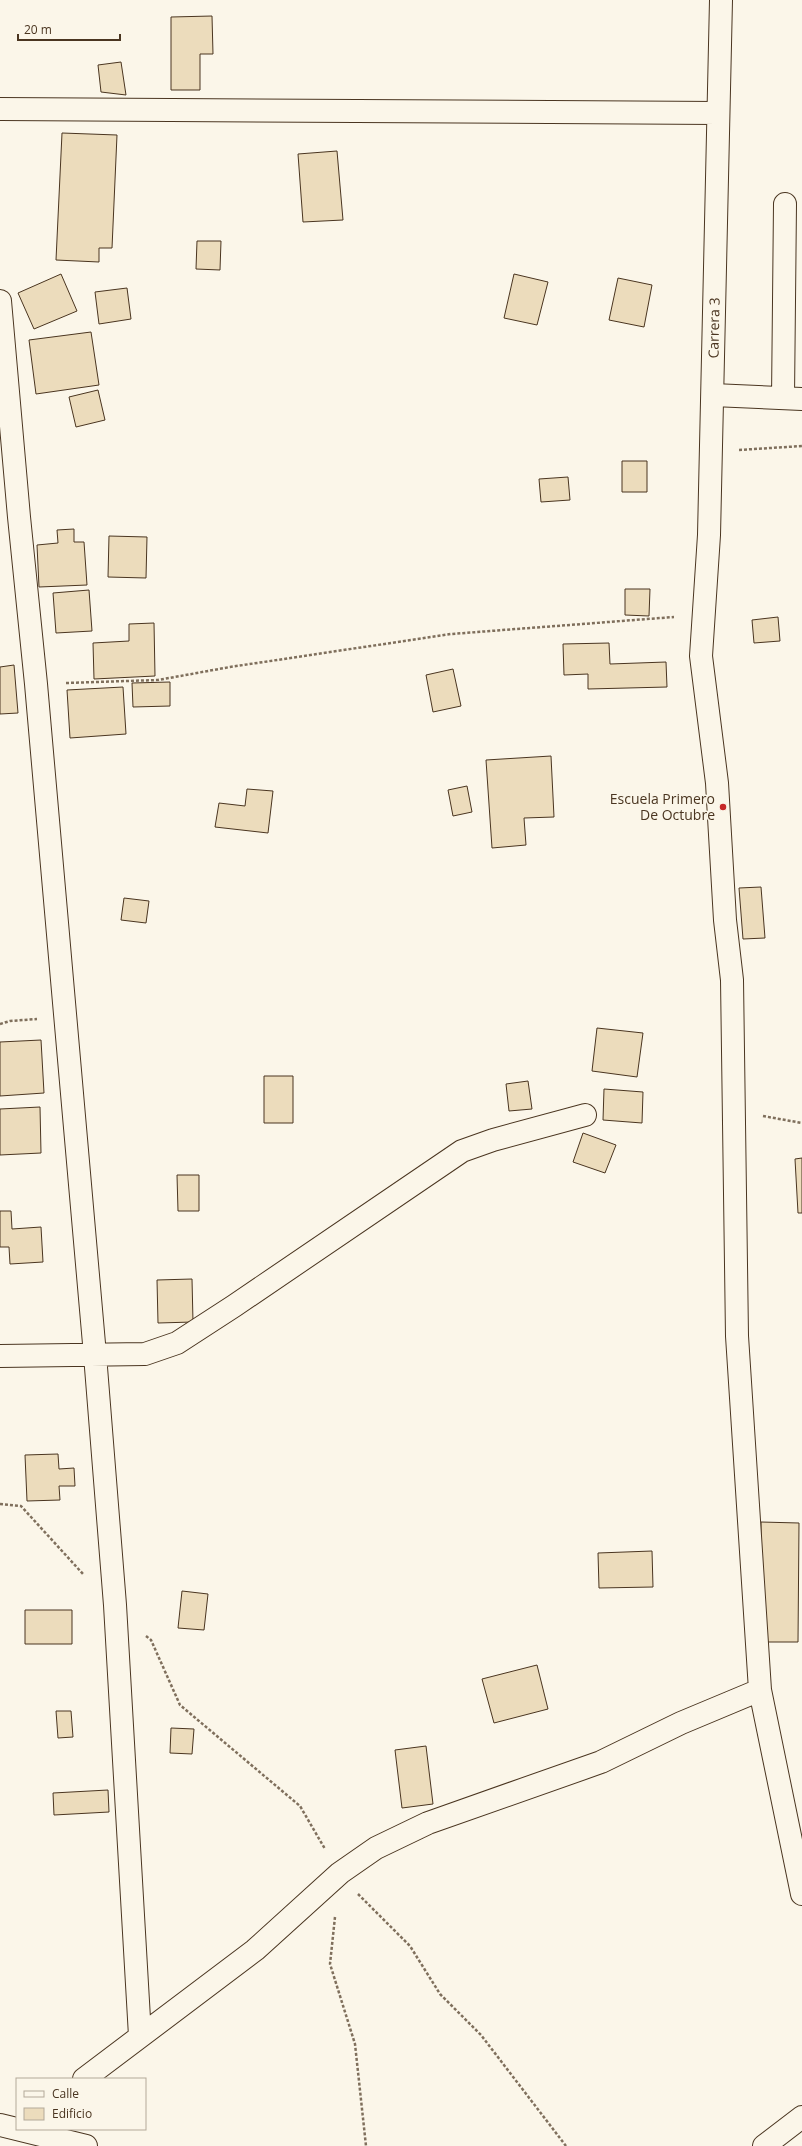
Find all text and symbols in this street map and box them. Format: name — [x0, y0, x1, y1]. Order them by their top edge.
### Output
scale bar — [18, 16, 120, 42]
text: 20 m — [24, 21, 52, 38]
street label: Carrera 3 — [703, 297, 724, 359]
place label: Escuela Primero De Octubre — [610, 789, 715, 824]
marker: Escuela Primero De Octubre — [718, 802, 728, 812]
legend — [16, 2078, 146, 2130]
text: Calle — [52, 2085, 79, 2102]
text: Edificio — [52, 2105, 92, 2122]

